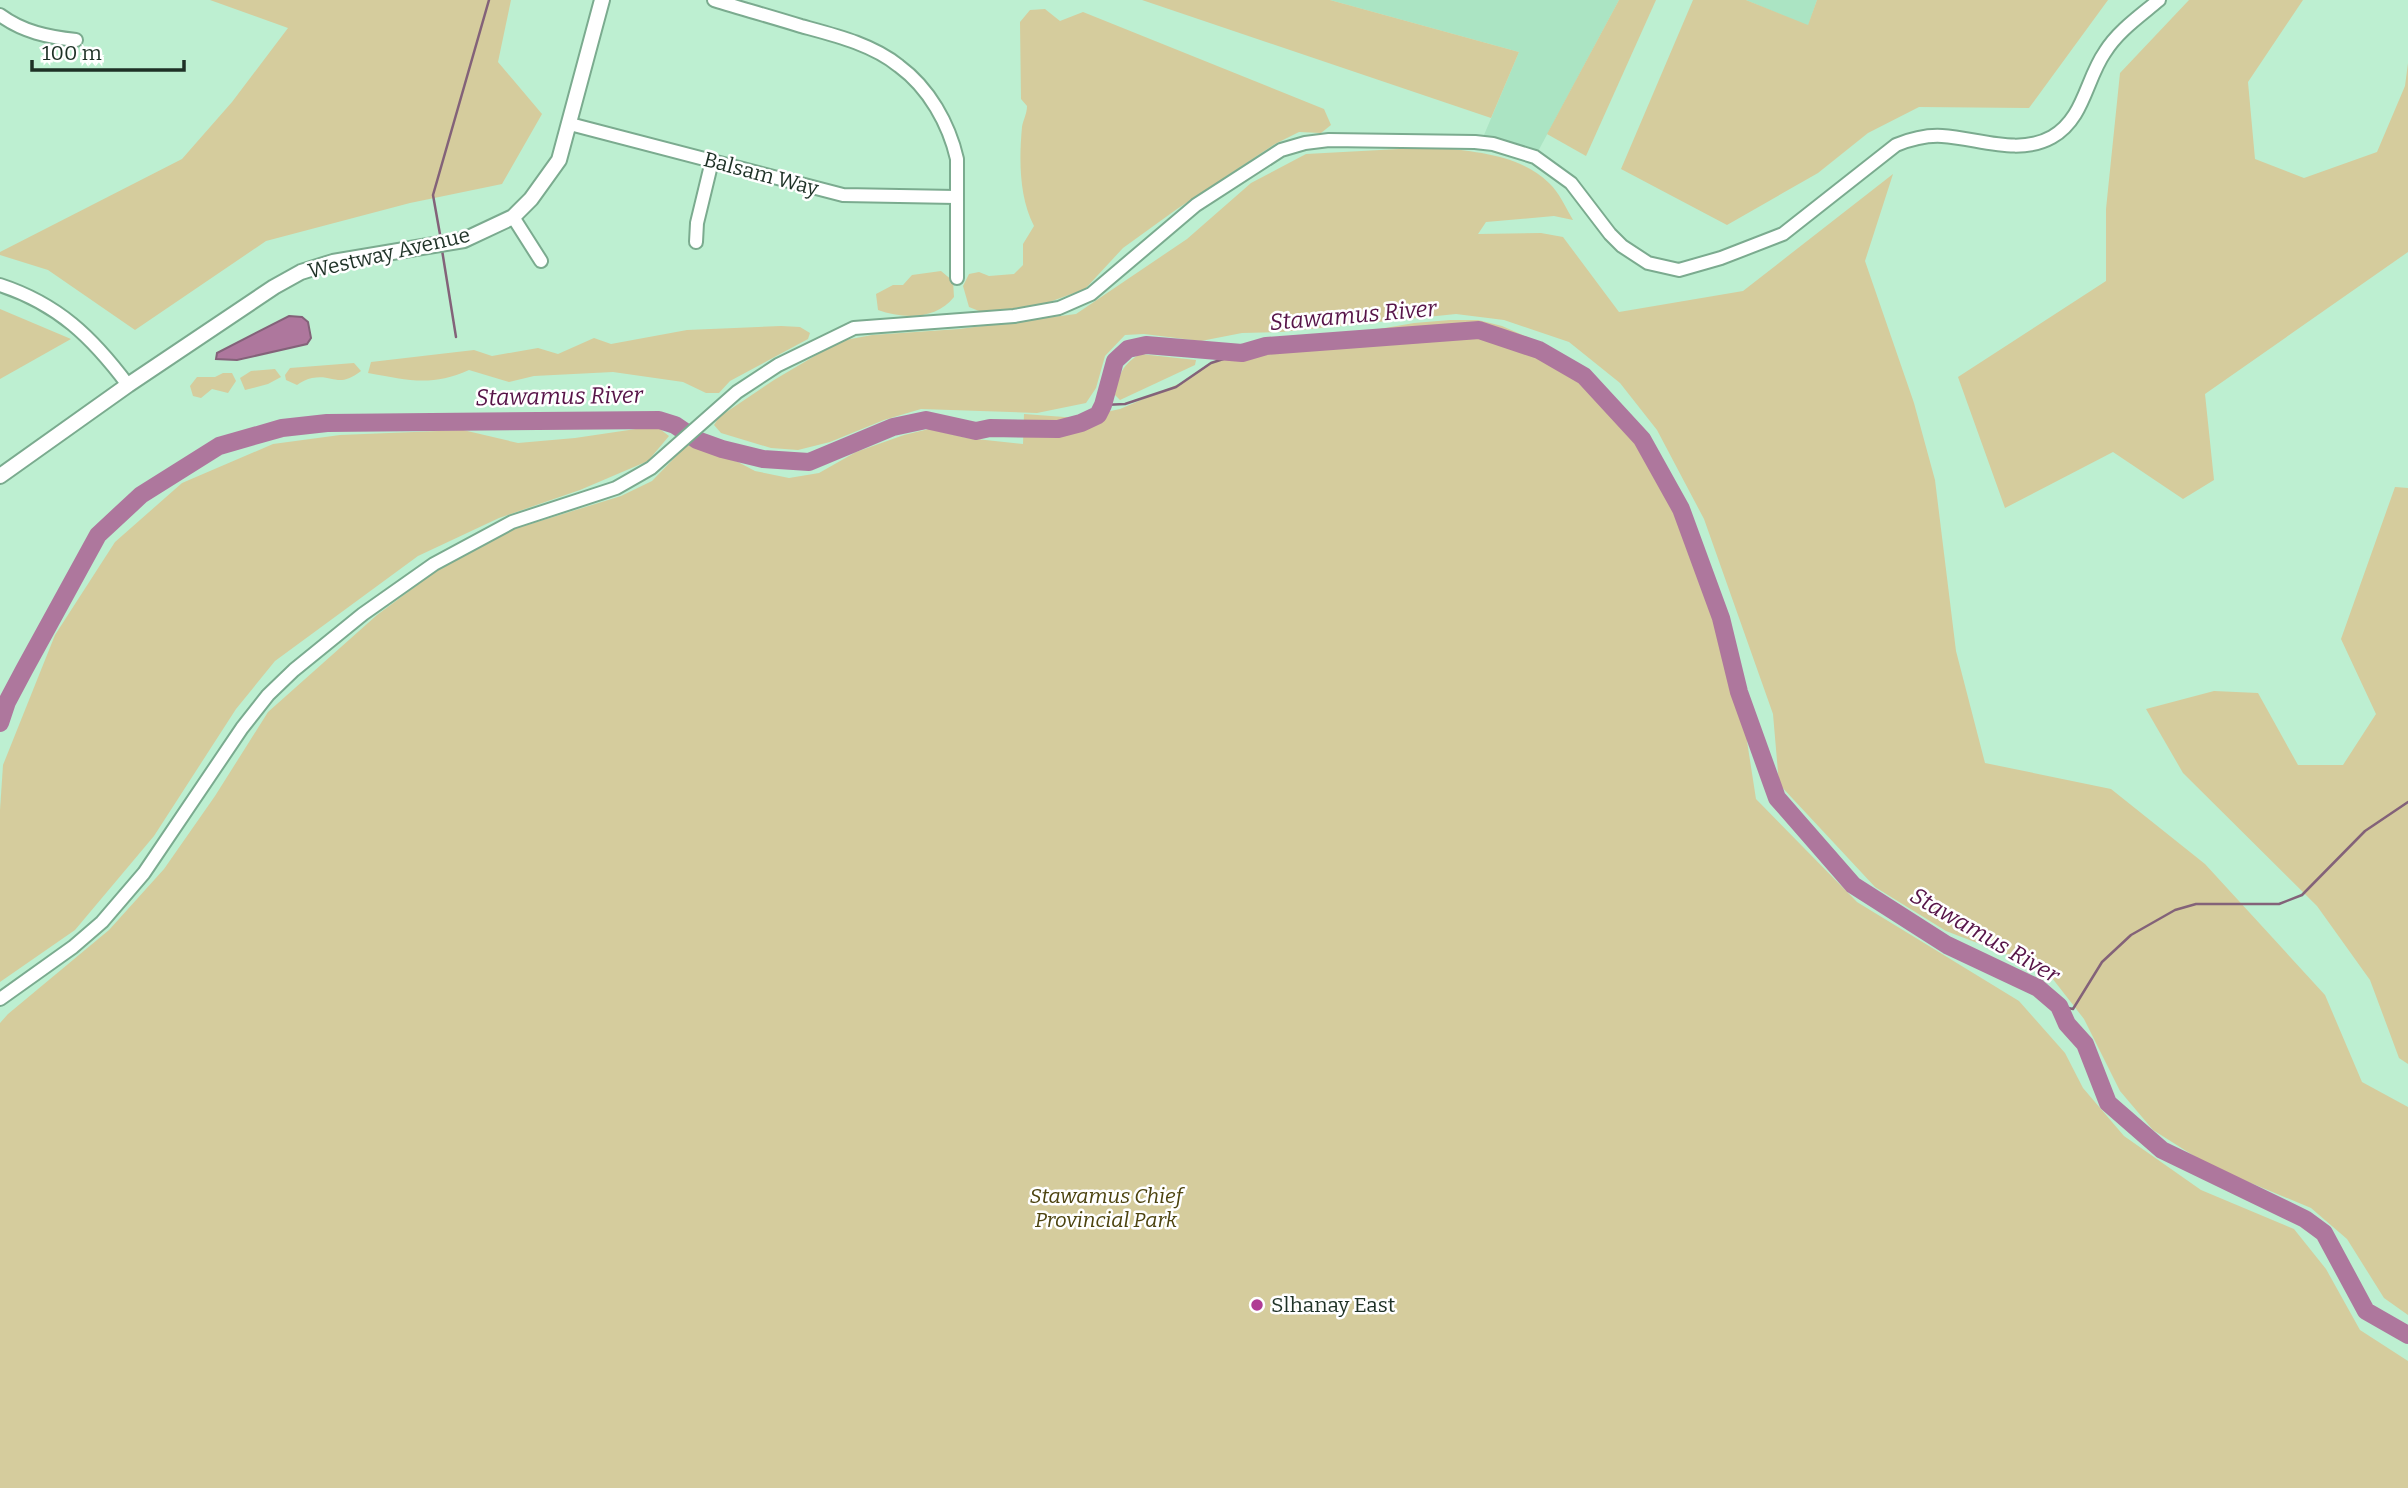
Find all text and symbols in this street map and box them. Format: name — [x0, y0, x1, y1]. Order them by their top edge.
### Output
scale bar — [32, 28, 184, 72]
text: 100 m — [42, 40, 102, 66]
street label: Balsam Way — [701, 146, 822, 202]
street label: Westway Avenue — [306, 222, 472, 284]
water label: Stawamus River — [1268, 294, 1439, 336]
water label: Stawamus River — [475, 381, 645, 411]
water label: Stawamus River — [1906, 881, 2066, 990]
park label: Stawamus Chief Provincial Park — [1030, 1183, 1186, 1233]
place label: Slhanay East — [1271, 1292, 1396, 1318]
marker: Slhanay East — [1249, 1297, 1265, 1313]

